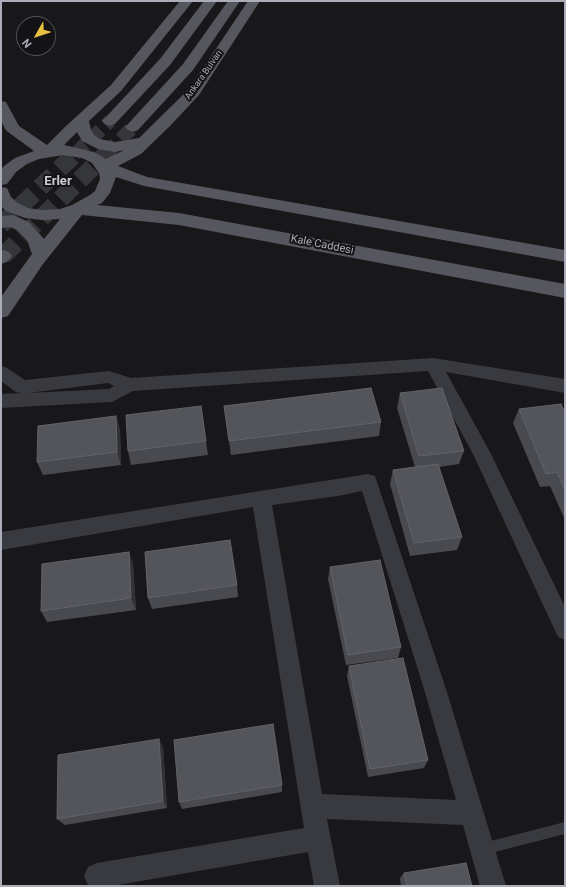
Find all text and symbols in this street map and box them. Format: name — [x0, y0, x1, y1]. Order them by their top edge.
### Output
north arrow — [16, 16, 56, 56]
text: N — [20, 36, 35, 50]
street label: Ankara Bulvarı — [183, 48, 225, 102]
district label: Erler — [44, 174, 72, 190]
street label: Kale Caddesi — [289, 232, 355, 258]

